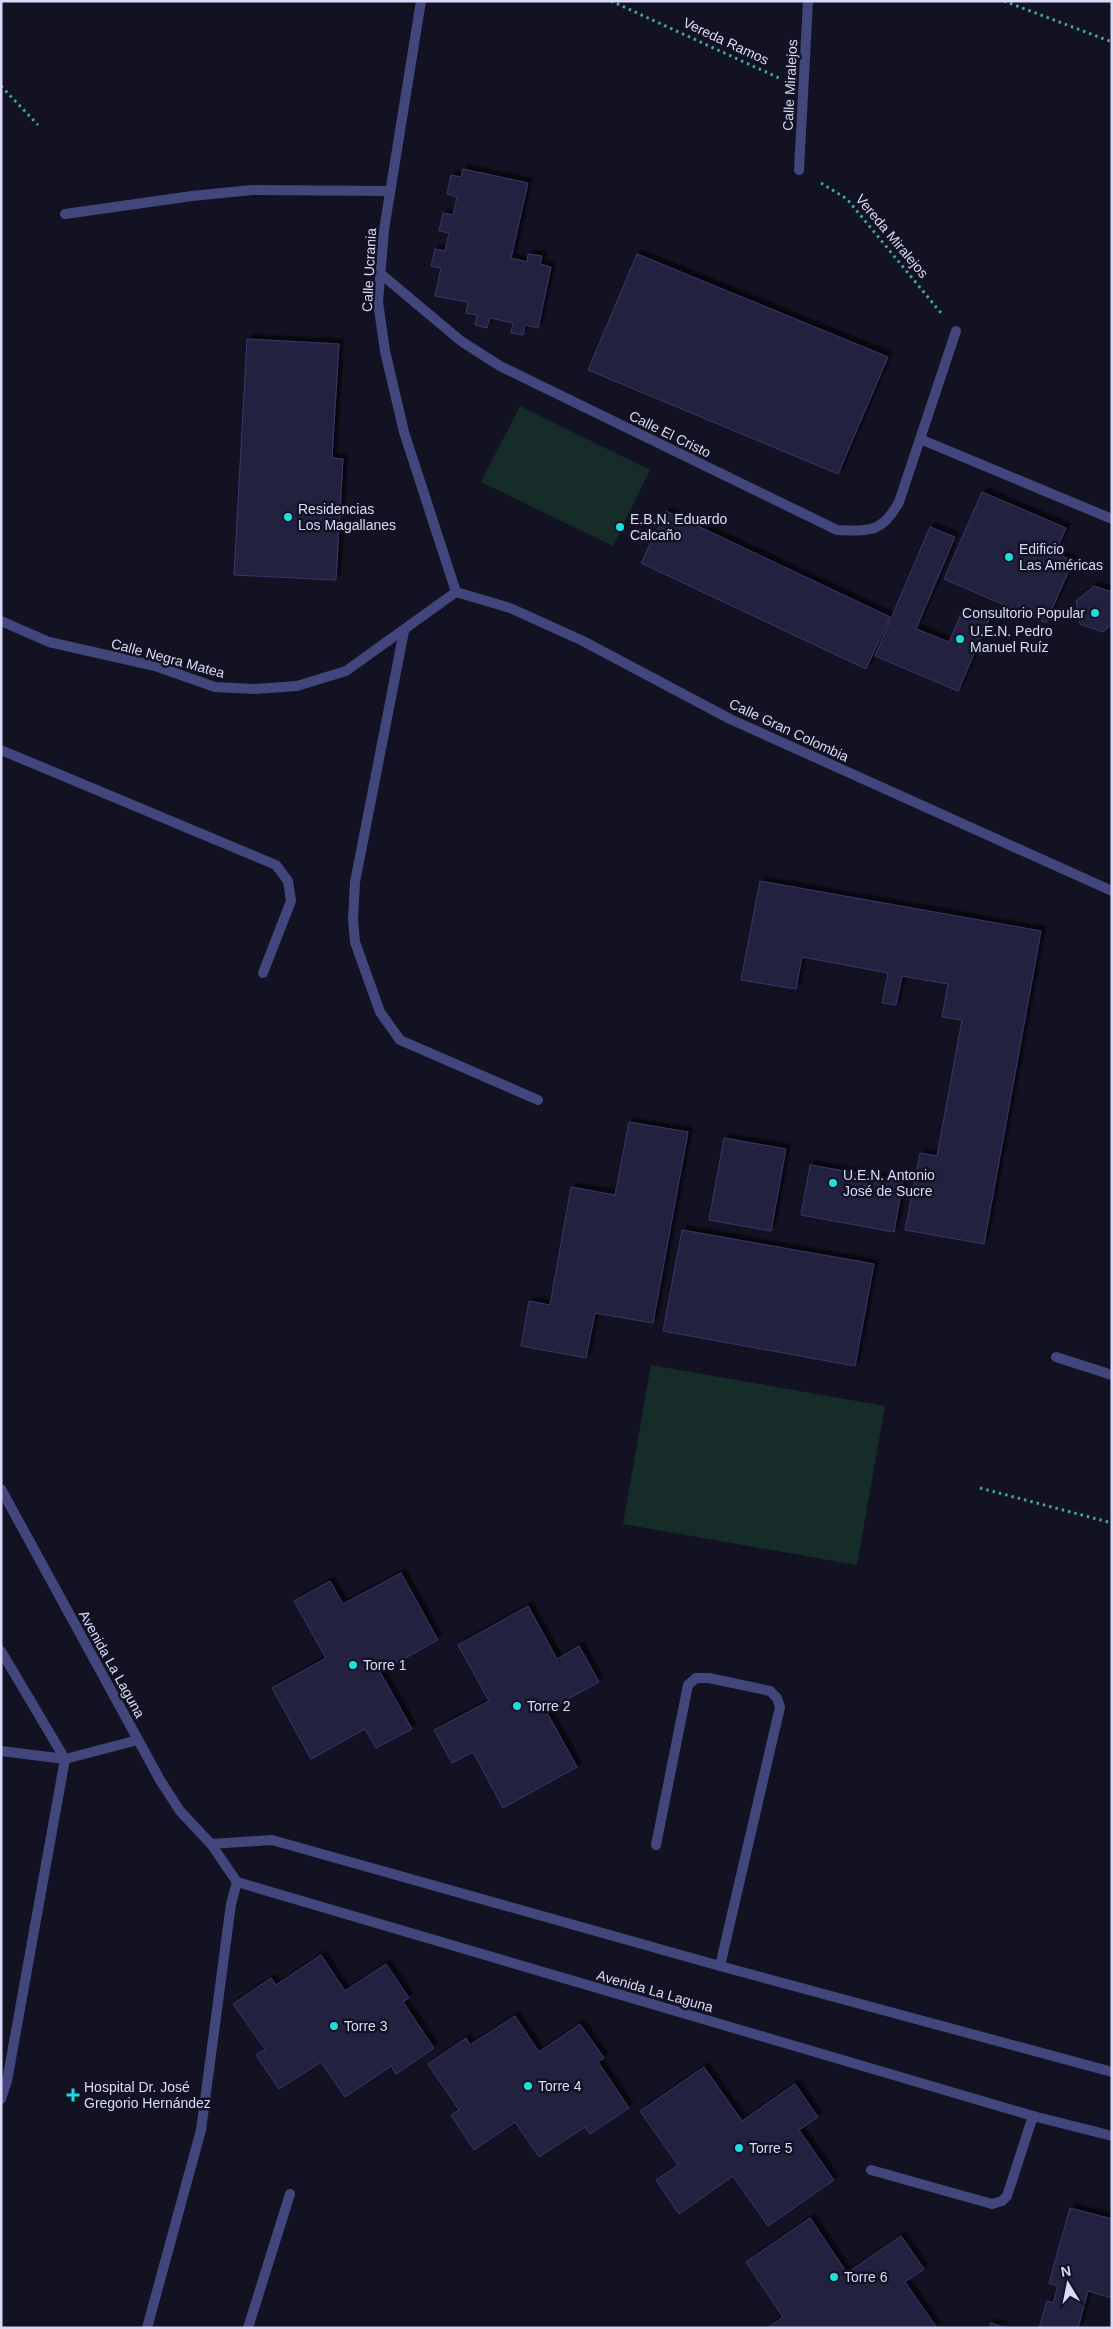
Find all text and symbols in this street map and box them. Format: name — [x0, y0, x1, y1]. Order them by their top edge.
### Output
street label: Vereda Ramos — [681, 14, 771, 68]
street label: Calle Miralejos — [780, 39, 800, 131]
street label: Vereda Miralejos — [852, 191, 932, 281]
street label: Calle Ucrania — [359, 227, 379, 312]
street label: Calle El Cristo — [627, 407, 714, 461]
place label: Residencias Los Magallanes — [298, 501, 396, 533]
marker: Residencias Los Magallanes — [282, 511, 294, 523]
place label: E.B.N. Eduardo Calcaño — [630, 511, 727, 543]
marker: E.B.N. Eduardo Calcaño — [614, 521, 626, 533]
place label: Edificio Las Américas — [1019, 541, 1103, 573]
marker: Edificio Las Américas — [1003, 551, 1015, 563]
place label: Consultorio Popular — [962, 605, 1085, 621]
marker: Consultorio Popular — [1089, 607, 1101, 619]
place label: U.E.N. Pedro Manuel Ruíz — [970, 623, 1053, 655]
marker: U.E.N. Pedro Manuel Ruíz — [954, 633, 966, 645]
street label: Calle Negra Matea — [110, 635, 227, 681]
street label: Calle Gran Colombia — [727, 695, 851, 765]
place label: U.E.N. Antonio José de Sucre — [843, 1167, 935, 1199]
marker: U.E.N. Antonio José de Sucre — [827, 1177, 839, 1189]
street label: Avenida La Laguna — [76, 1607, 148, 1721]
place label: Torre 1 — [363, 1657, 407, 1673]
marker: Torre 1 — [347, 1659, 359, 1671]
place label: Torre 2 — [527, 1698, 571, 1714]
marker: Torre 2 — [511, 1700, 523, 1712]
street label: Avenida La Laguna — [595, 1967, 715, 2015]
place label: Torre 3 — [344, 2018, 388, 2034]
marker: Torre 3 — [328, 2020, 340, 2032]
place label: Torre 4 — [538, 2078, 582, 2094]
place label: Hospital Dr. José Gregorio Hernández — [84, 2079, 211, 2111]
marker: Torre 4 — [522, 2080, 534, 2092]
marker: Hospital Dr. José Gregorio Hernández — [66, 2088, 80, 2102]
place label: Torre 5 — [749, 2140, 793, 2156]
marker: Torre 5 — [733, 2142, 745, 2154]
north arrow — [1043, 2259, 1093, 2309]
text: N — [1059, 2262, 1072, 2280]
place label: Torre 6 — [844, 2269, 888, 2285]
marker: Torre 6 — [828, 2271, 840, 2283]

